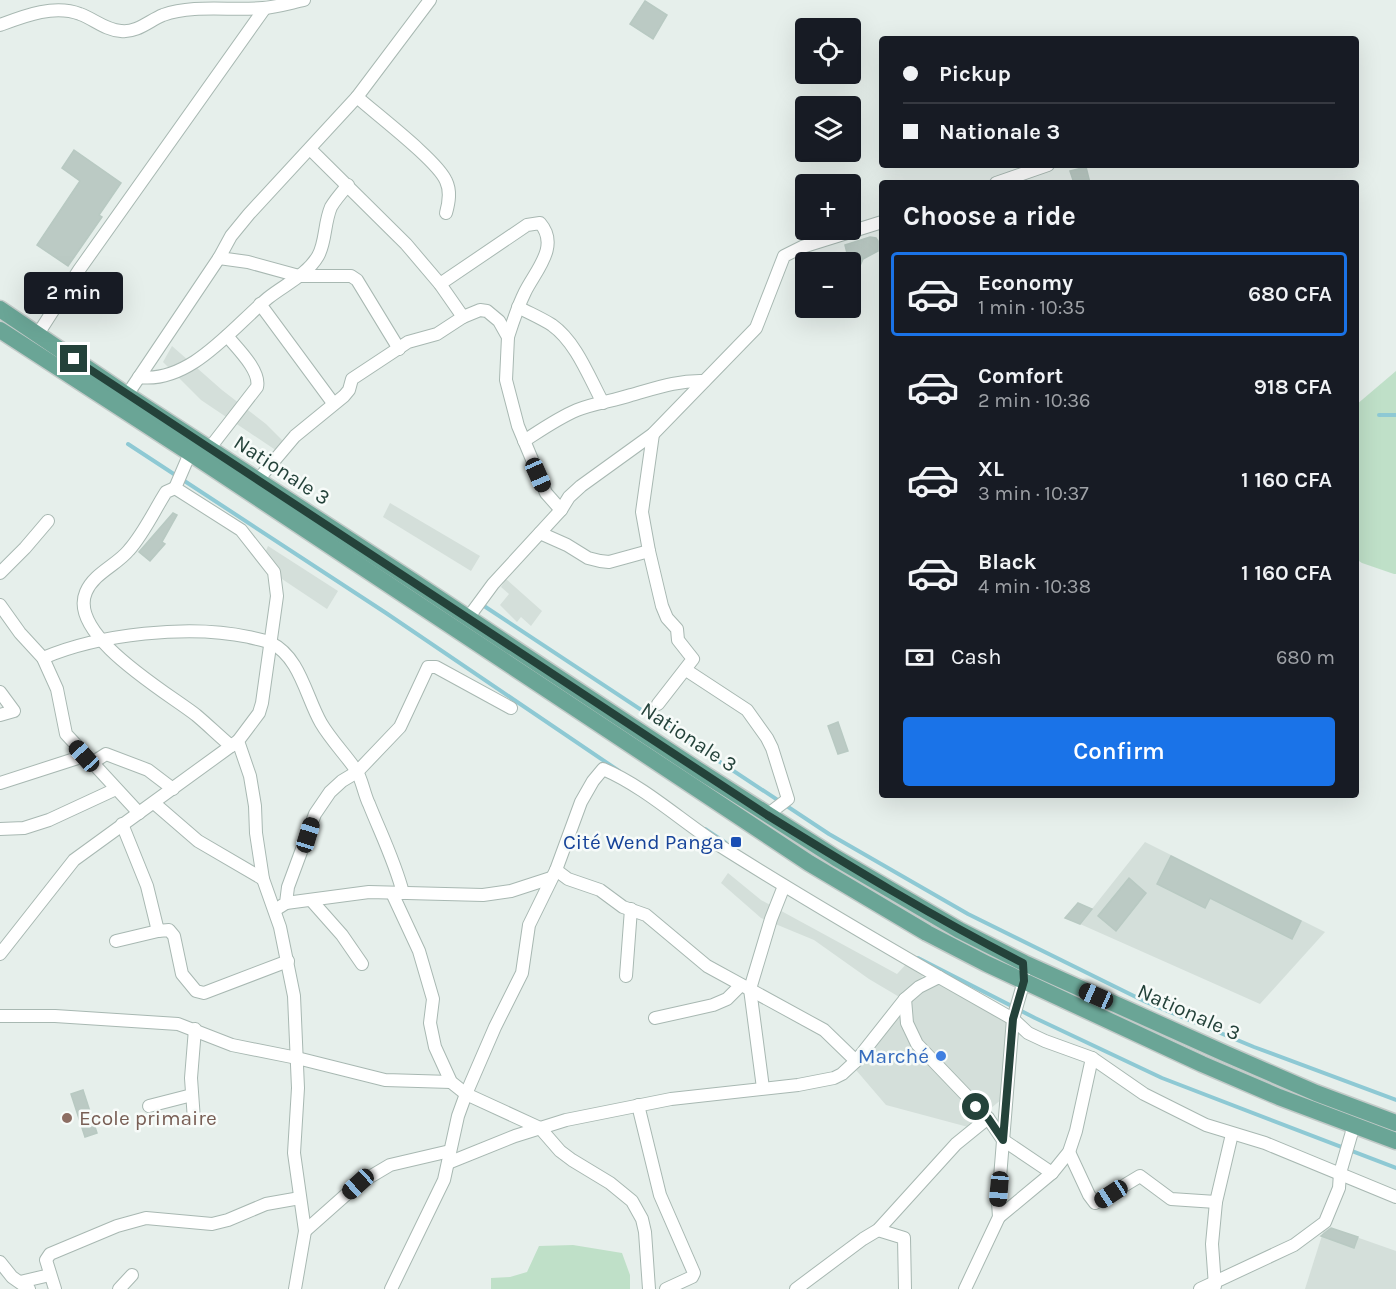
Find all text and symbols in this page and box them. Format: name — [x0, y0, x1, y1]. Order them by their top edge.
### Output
map controls — [795, 18, 861, 318]
button: locate — [795, 18, 861, 84]
text: Pickup — [939, 61, 1011, 87]
button: layers — [795, 96, 861, 162]
text: Nationale 3 — [939, 119, 1060, 145]
button: + — [795, 174, 861, 240]
text: Choose a ride — [903, 200, 1076, 232]
button: − — [795, 252, 861, 318]
icon: car — [906, 267, 960, 321]
text: Economy — [978, 270, 1073, 296]
callout: 2 min — [25, 272, 124, 314]
text: 2 min — [46, 281, 101, 304]
text: 680 CFA — [1248, 281, 1332, 307]
text: 1 min · 10:35 — [978, 296, 1085, 319]
route end — [60, 345, 87, 372]
icon: car — [906, 360, 960, 414]
text: Comfort — [978, 363, 1063, 389]
text: 918 CFA — [1254, 374, 1332, 400]
text: 2 min · 10:36 — [978, 389, 1091, 412]
street label: Nationale 3 — [229, 430, 335, 510]
icon: car — [906, 453, 960, 507]
car — [522, 455, 554, 495]
text: XL — [978, 456, 1004, 482]
text: 1 160 CFA — [1241, 467, 1332, 493]
text: 3 min · 10:37 — [978, 482, 1089, 505]
icon: car — [906, 546, 960, 600]
text: Black — [978, 549, 1037, 575]
text: 1 160 CFA — [1241, 560, 1332, 586]
text: 4 min · 10:38 — [978, 575, 1091, 598]
icon: cash — [903, 641, 936, 674]
text: Cash — [951, 644, 1001, 670]
text: 680 m — [1276, 646, 1335, 669]
street label: Nationale 3 — [636, 697, 742, 777]
button: Confirm — [903, 717, 1335, 786]
car — [65, 737, 103, 775]
car — [294, 815, 322, 855]
place label: Cité Wend Panga — [563, 830, 724, 854]
marker: Cité Wend Panga — [729, 835, 743, 849]
street label: Nationale 3 — [1134, 979, 1244, 1045]
car — [1076, 980, 1116, 1012]
place label: Marché — [858, 1044, 929, 1068]
marker: Marché — [934, 1049, 948, 1063]
route start — [962, 1093, 989, 1120]
place label: Ecole primaire — [79, 1106, 217, 1130]
marker: Ecole primaire — [60, 1111, 74, 1125]
car — [339, 1165, 377, 1203]
car — [988, 1170, 1010, 1208]
car — [1091, 1177, 1131, 1211]

